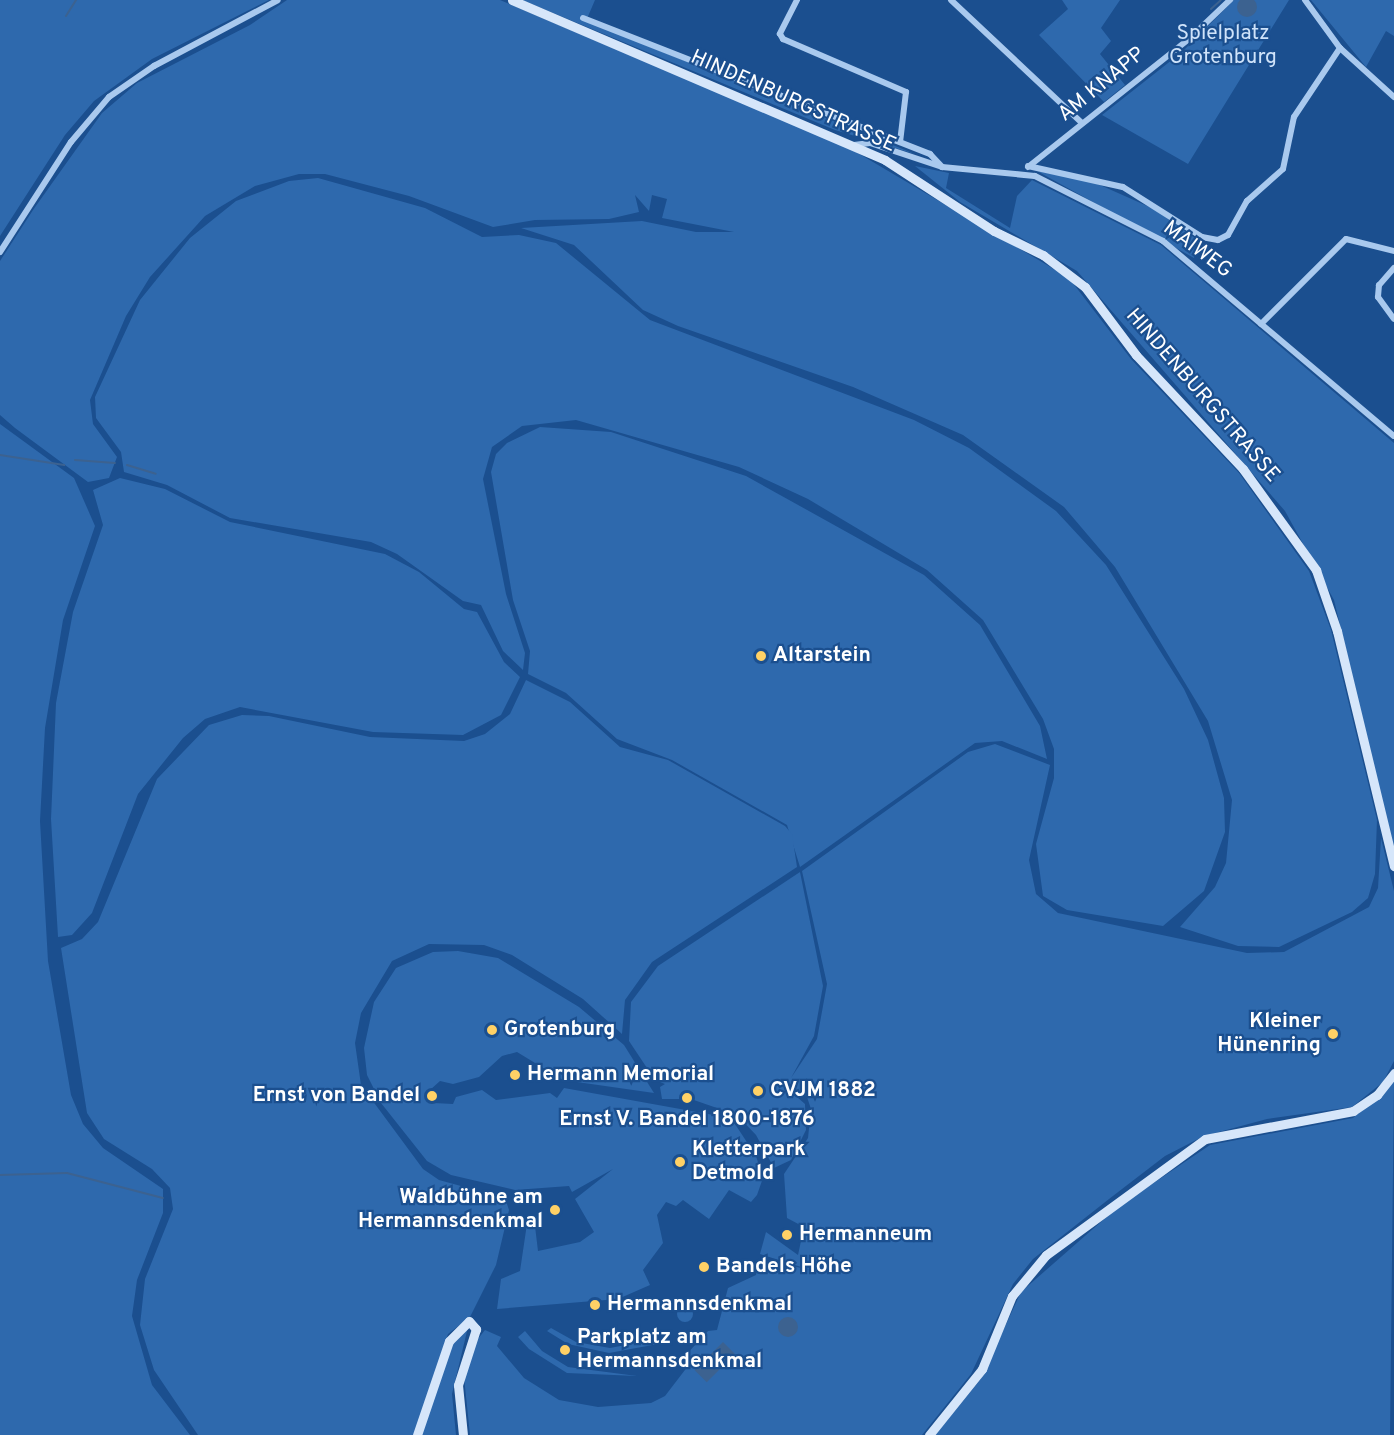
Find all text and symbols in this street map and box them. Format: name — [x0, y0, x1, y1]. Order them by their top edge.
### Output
park label: Spielplatz Grotenburg — [1169, 21, 1277, 71]
street label: AM KNAPP — [1054, 42, 1150, 128]
street label: HINDENBURGSTRASSE — [686, 45, 900, 159]
street label: MAIWEG — [1158, 216, 1236, 284]
street label: HINDENBURGSTRASSE — [1120, 304, 1284, 488]
place label: Altarstein — [773, 643, 871, 669]
marker: Altarstein — [754, 649, 768, 663]
place label: Kleiner Hünenring — [1217, 1009, 1321, 1059]
place label: Grotenburg — [504, 1017, 615, 1043]
marker: Grotenburg — [485, 1023, 499, 1037]
marker: Kleiner Hünenring — [1326, 1027, 1340, 1041]
place label: Hermann Memorial — [527, 1062, 714, 1088]
marker: Hermann Memorial — [508, 1068, 522, 1082]
place label: CVJM 1882 — [770, 1078, 876, 1104]
place label: Ernst von Bandel — [253, 1083, 420, 1109]
marker: CVJM 1882 — [751, 1084, 765, 1098]
marker: Ernst von Bandel — [425, 1089, 439, 1103]
marker: Ernst V. Bandel 1800-1876 — [680, 1091, 694, 1105]
place label: Ernst V. Bandel 1800-1876 — [559, 1107, 815, 1133]
place label: Kletterpark Detmold — [692, 1137, 806, 1187]
marker: Kletterpark Detmold — [673, 1155, 687, 1169]
place label: Waldbühne am Hermannsdenkmal — [358, 1185, 543, 1235]
marker: Waldbühne am Hermannsdenkmal — [548, 1203, 562, 1217]
place label: Hermanneum — [799, 1222, 932, 1248]
marker: Hermanneum — [780, 1228, 794, 1242]
place label: Bandels Höhe — [716, 1254, 852, 1280]
marker: Bandels Höhe — [697, 1260, 711, 1274]
place label: Hermannsdenkmal — [607, 1292, 792, 1318]
marker: Hermannsdenkmal — [588, 1298, 602, 1312]
place label: Parkplatz am Hermannsdenkmal — [577, 1325, 762, 1375]
marker: Parkplatz am Hermannsdenkmal — [558, 1343, 572, 1357]

